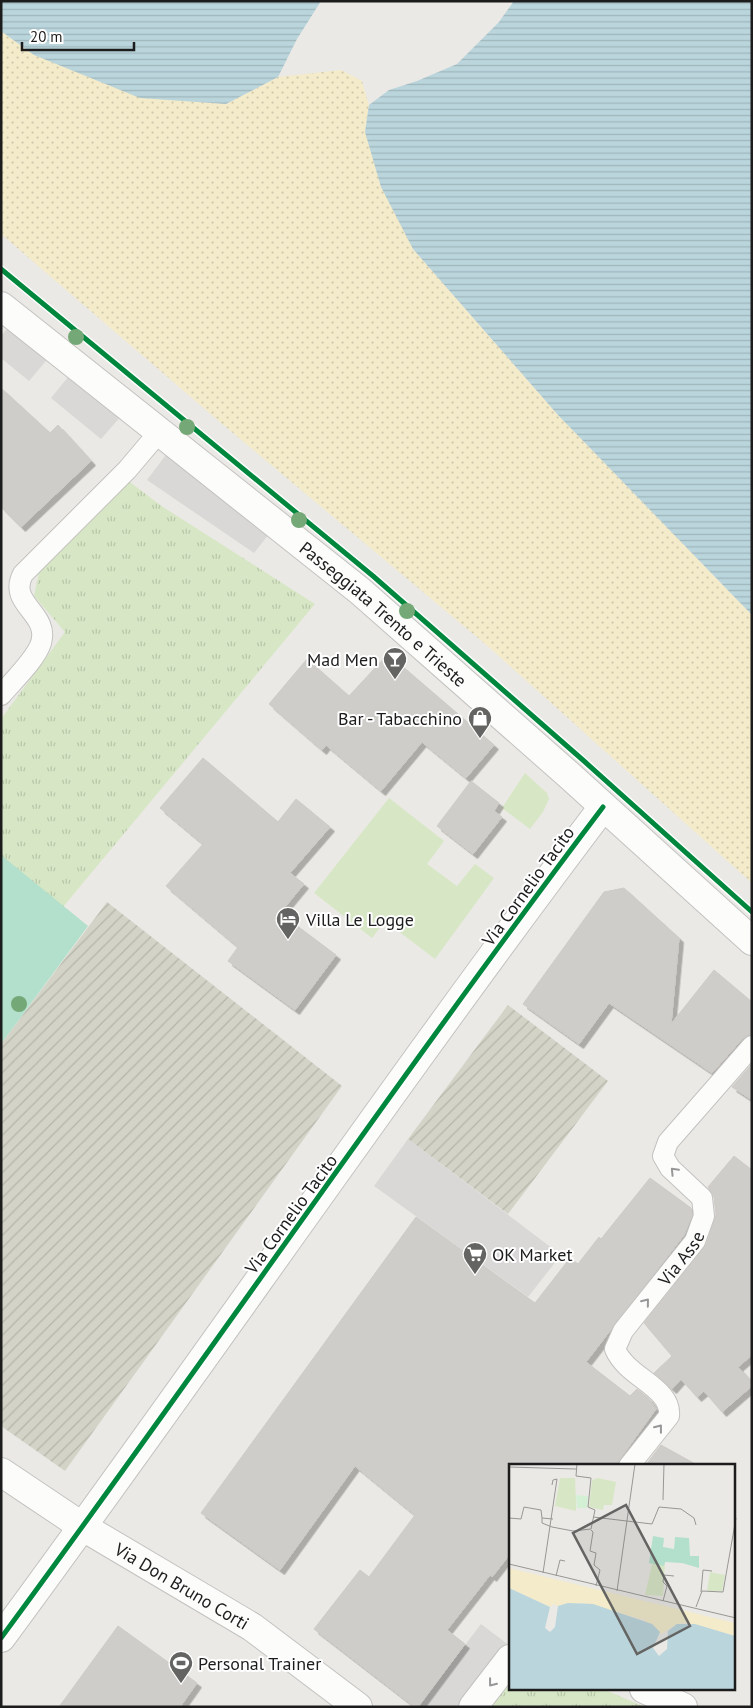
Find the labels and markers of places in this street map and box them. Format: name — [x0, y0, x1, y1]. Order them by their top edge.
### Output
bar icon: Mad Men — [382, 646, 408, 680]
place label: Mad Men — [307, 648, 378, 671]
shop icon: Bar - Tabacchino — [467, 705, 493, 739]
place label: Bar - Tabacchino — [338, 707, 462, 730]
hotel icon: Villa Le Logge — [275, 906, 301, 940]
place label: Villa Le Logge — [305, 908, 414, 931]
supermarket icon: OK Market — [462, 1241, 488, 1275]
place label: OK Market — [492, 1243, 573, 1266]
sports icon: Personal Trainer — [168, 1650, 194, 1684]
place label: Personal Trainer — [198, 1652, 321, 1675]

